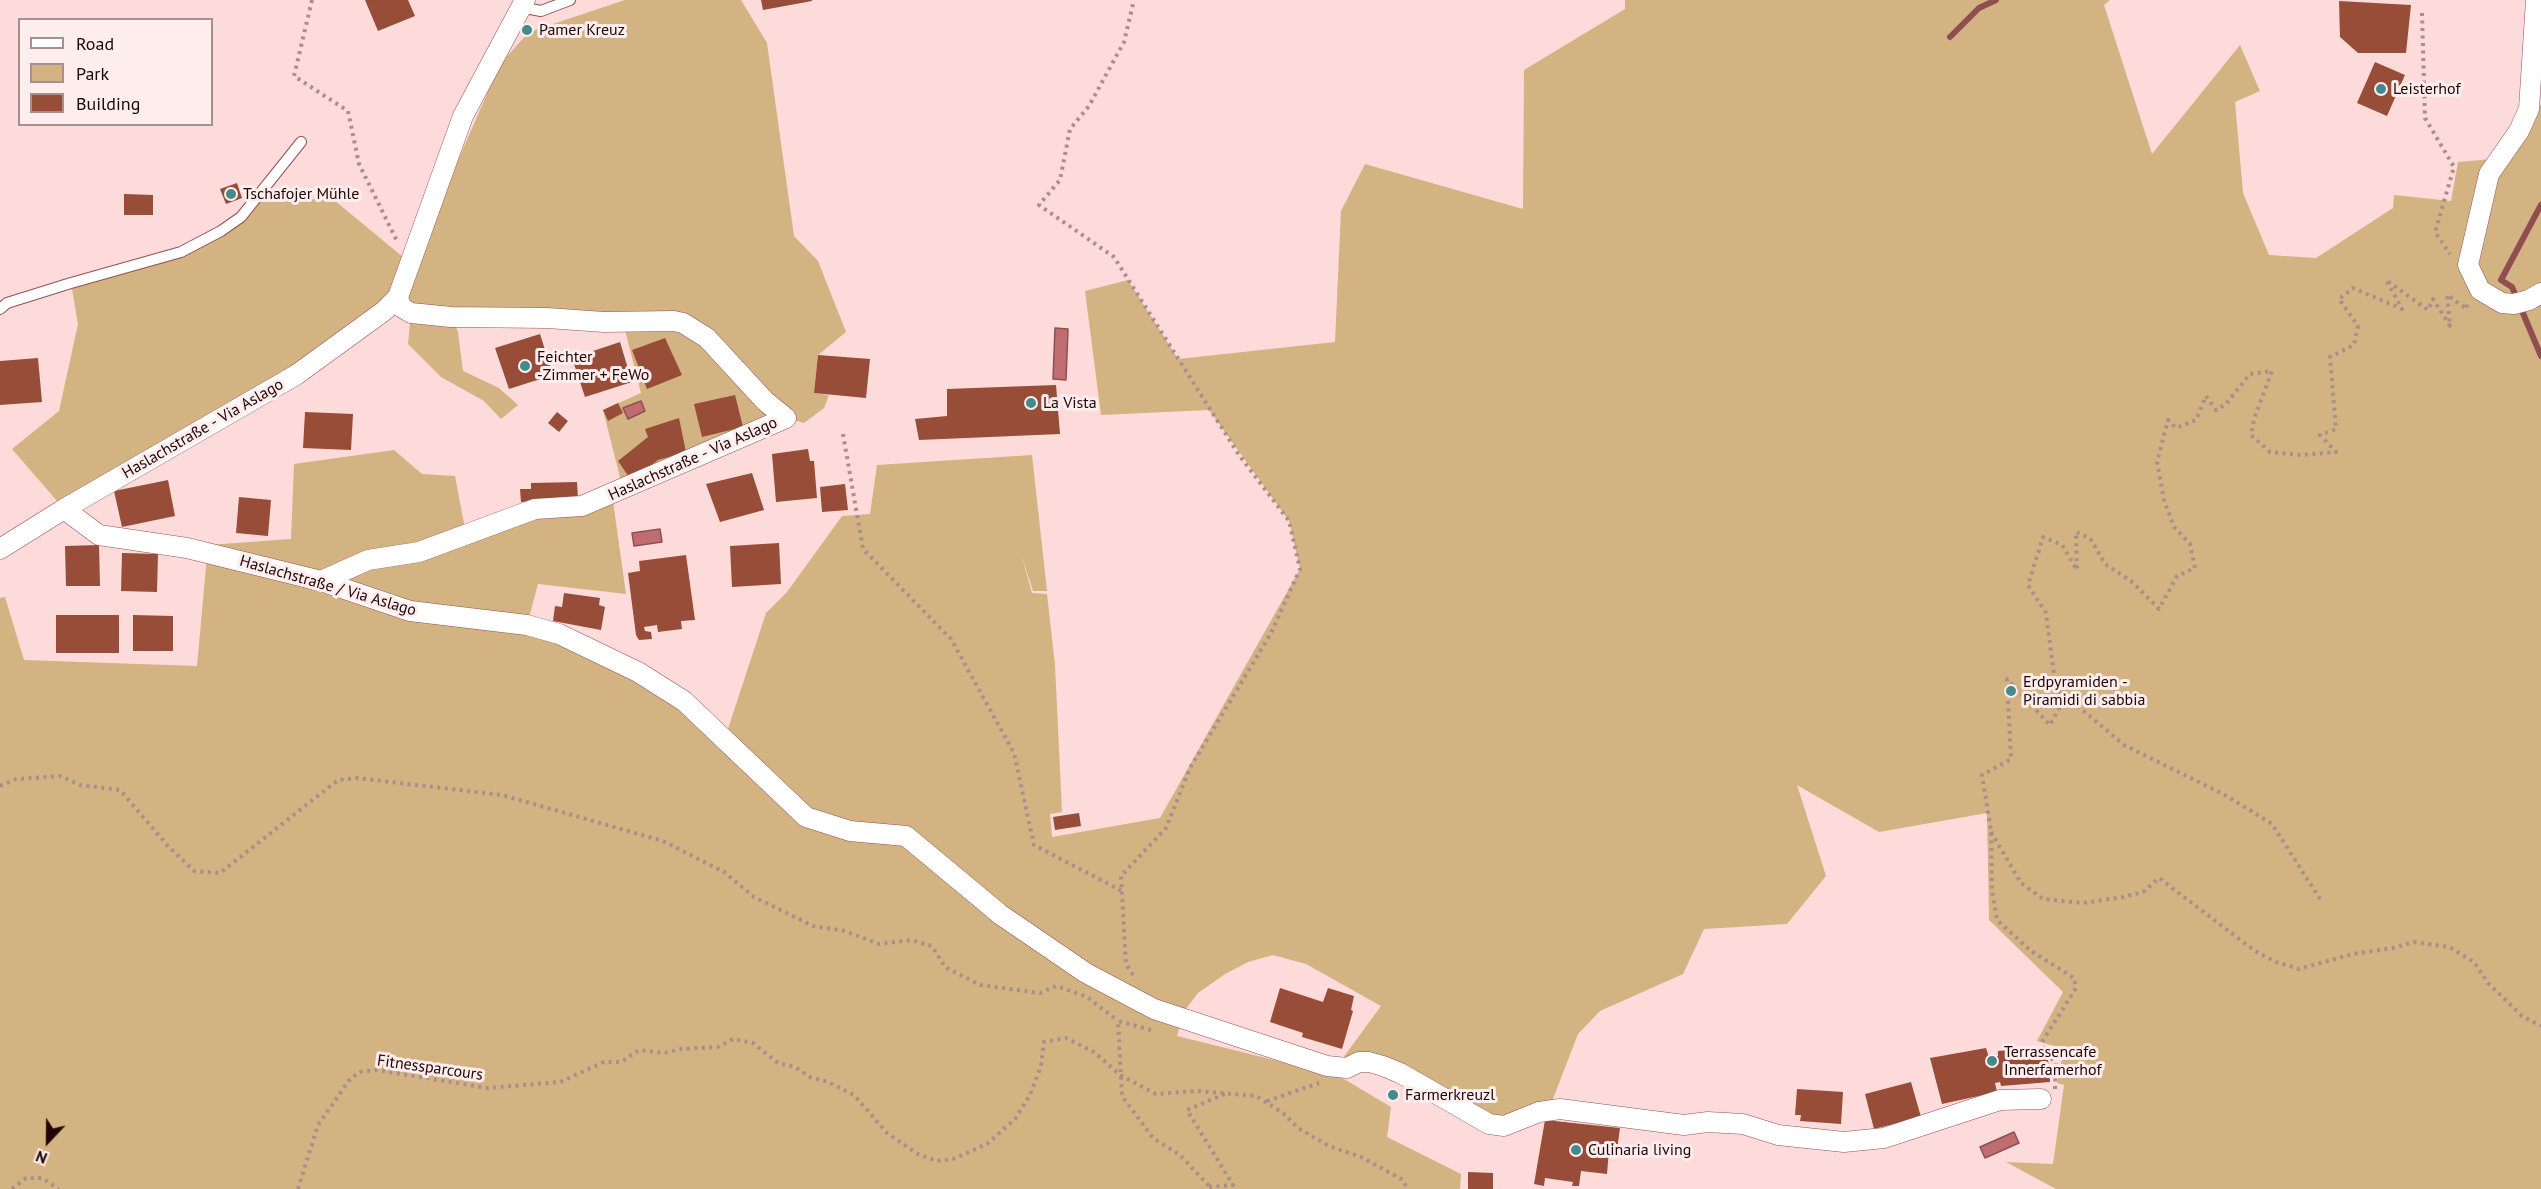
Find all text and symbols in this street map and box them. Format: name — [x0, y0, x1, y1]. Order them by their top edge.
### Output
legend — [18, 18, 213, 126]
place label: Pamer Kreuz — [539, 20, 625, 40]
marker: Pamer Kreuz — [520, 23, 534, 37]
text: Road — [76, 32, 114, 55]
text: Park — [76, 62, 109, 85]
place label: Leisterhof — [2393, 79, 2461, 99]
marker: Leisterhof — [2374, 82, 2388, 96]
text: Building — [76, 92, 140, 115]
place label: Tschafojer Mühle — [243, 184, 359, 204]
marker: Tschafojer Mühle — [224, 187, 238, 201]
place label: Feichter -Zimmer + FeWo — [537, 347, 649, 385]
marker: Feichter -Zimmer + FeWo — [518, 359, 532, 373]
street label: Haslachstraße - Via Aslago — [119, 375, 287, 483]
place label: La Vista — [1043, 393, 1097, 413]
marker: La Vista — [1024, 396, 1038, 410]
street label: Haslachstraße - Via Aslago — [606, 413, 780, 505]
street label: Haslachstraße / Via Aslago — [237, 552, 419, 620]
place label: Erdpyramiden - Piramidi di sabbia — [2023, 672, 2145, 710]
marker: Erdpyramiden - Piramidi di sabbia — [2004, 684, 2018, 698]
place label: Terrassencafe Innerfamerhof — [2004, 1042, 2102, 1080]
street label: Fitnessparcours — [376, 1051, 484, 1085]
marker: Terrassencafe Innerfamerhof — [1985, 1054, 1999, 1068]
place label: Farmerkreuzl — [1405, 1085, 1495, 1105]
marker: Farmerkreuzl — [1386, 1088, 1400, 1102]
north arrow — [18, 1111, 78, 1171]
place label: Culinaria living — [1588, 1140, 1691, 1160]
marker: Culinaria living — [1569, 1143, 1583, 1157]
text: N — [33, 1146, 50, 1169]

